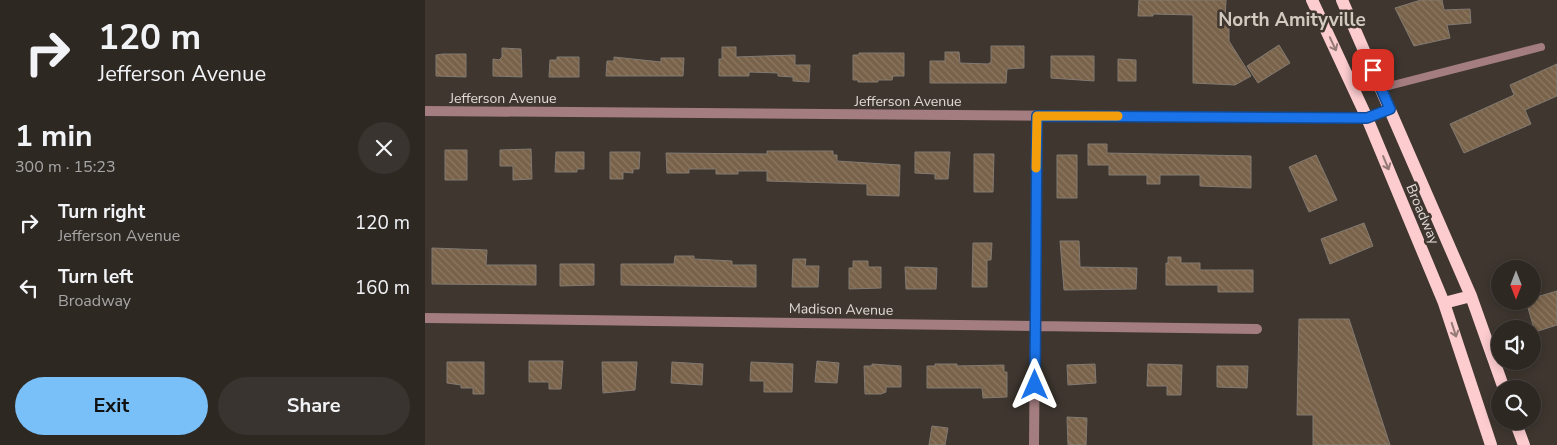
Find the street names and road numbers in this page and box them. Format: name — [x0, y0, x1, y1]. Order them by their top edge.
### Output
street label: Jefferson Avenue — [449, 89, 556, 108]
street label: Jefferson Avenue — [854, 92, 961, 111]
street label: Broadway — [1401, 181, 1444, 248]
street label: Madison Avenue — [789, 299, 893, 320]

